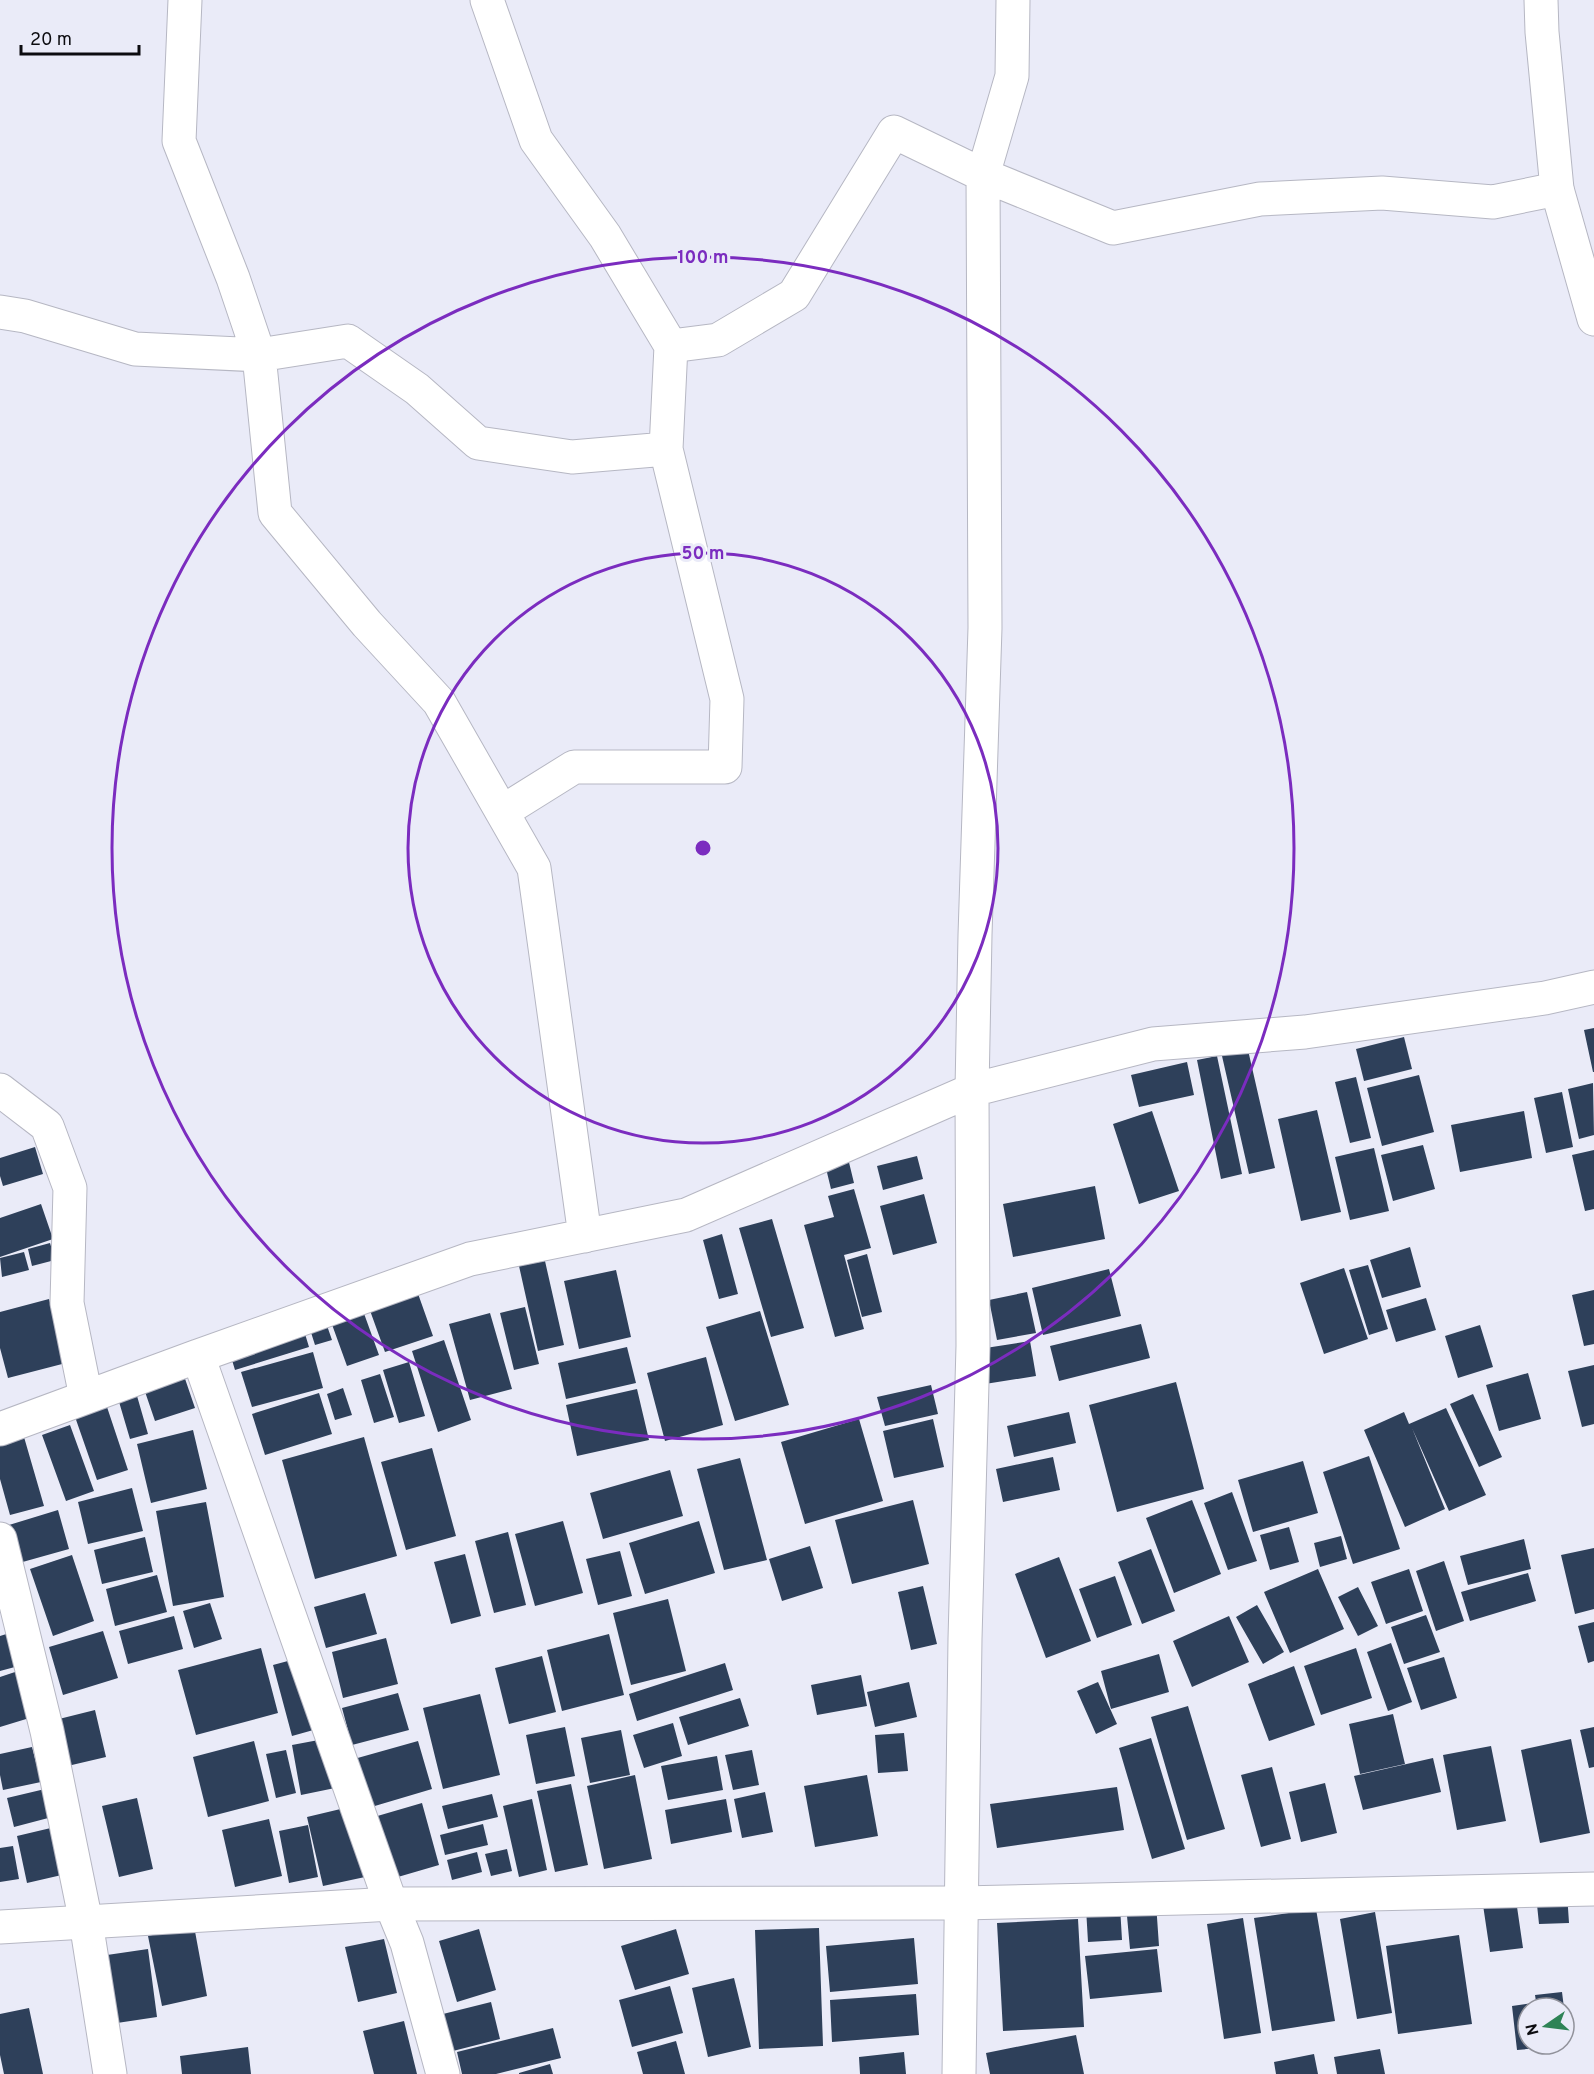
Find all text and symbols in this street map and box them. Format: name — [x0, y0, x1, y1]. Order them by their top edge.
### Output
scale bar — [21, 18, 140, 56]
text: 20 m — [30, 29, 72, 52]
text: 100 m — [677, 247, 729, 270]
text: 50 m — [681, 543, 725, 566]
centre of rings — [693, 838, 713, 858]
north arrow — [1516, 1996, 1576, 2056]
text: N — [1522, 2021, 1544, 2037]

